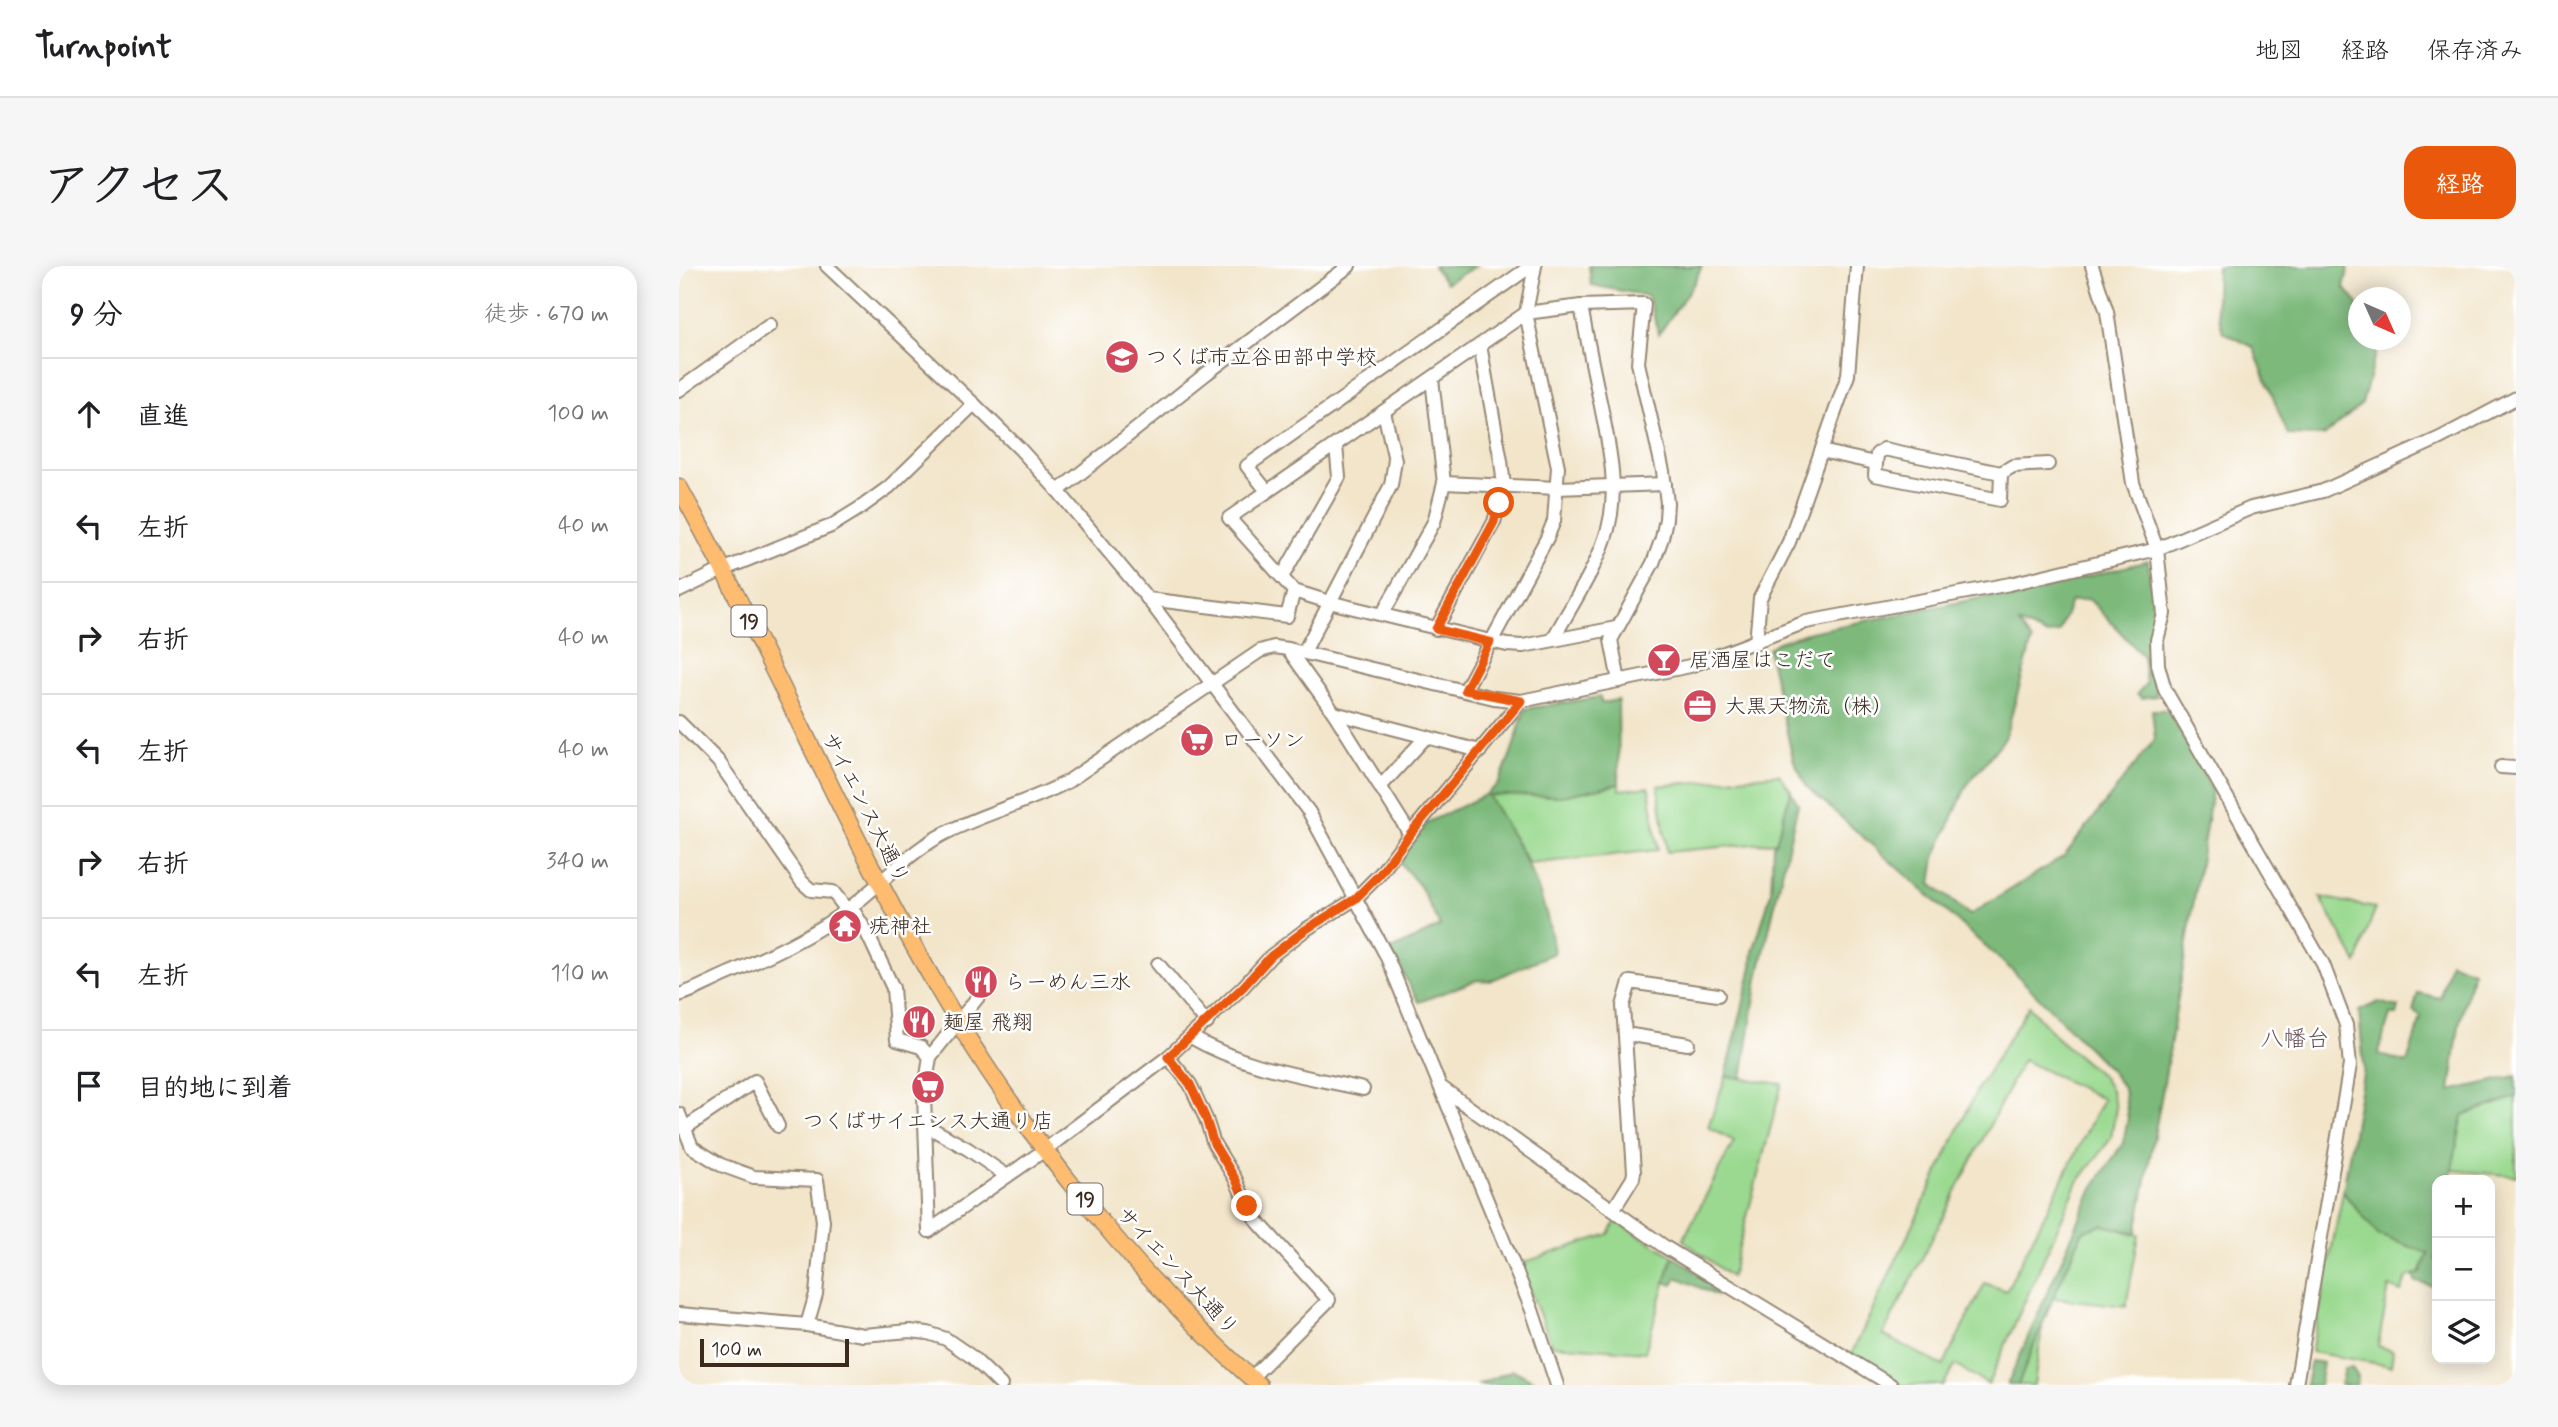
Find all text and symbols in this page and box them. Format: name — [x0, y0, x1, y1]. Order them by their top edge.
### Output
text: Turnpoint — [35, 26, 172, 70]
text: 地図 — [2255, 36, 2303, 67]
text: 経路 — [2341, 36, 2389, 67]
text: 保存済み — [2427, 36, 2523, 67]
button: 経路 — [2404, 146, 2516, 219]
text: アクセス — [42, 155, 235, 220]
north arrow — [2348, 287, 2411, 350]
text: 9 分 — [70, 296, 123, 335]
text: 徒歩 · 670 m — [484, 300, 609, 330]
school or university icon: つくば市立谷田部中学校 — [1103, 338, 1141, 376]
place label: つくば市立谷田部中学校 — [1146, 344, 1377, 372]
icon: ahead — [70, 395, 108, 433]
text: 100 m — [547, 399, 609, 429]
text: 直進 — [137, 400, 189, 434]
route start — [1483, 487, 1514, 518]
icon: left — [70, 507, 108, 545]
text: 40 m — [558, 511, 609, 541]
text: 左折 — [137, 512, 189, 546]
road number: 19 — [731, 606, 767, 636]
icon: right — [70, 619, 108, 657]
text: 40 m — [558, 623, 609, 653]
text: 右折 — [137, 624, 189, 658]
bar icon: 居酒屋はこだて — [1645, 641, 1683, 679]
place label: 居酒屋はこだて — [1689, 647, 1836, 675]
office icon: 大黒天物流（株） — [1681, 687, 1719, 725]
place label: 大黒天物流（株） — [1725, 693, 1893, 721]
supermarket icon: ローソン — [1178, 721, 1216, 759]
place label: ローソン — [1221, 727, 1305, 755]
street label: サイエンス大通り — [815, 728, 915, 889]
icon: left — [70, 731, 108, 769]
text: 40 m — [558, 735, 609, 765]
text: 左折 — [137, 736, 189, 770]
icon: right — [70, 843, 108, 881]
text: 340 m — [546, 847, 609, 877]
text: 右折 — [137, 848, 189, 882]
temple icon: 疣神社 — [826, 907, 864, 945]
place label: 疣神社 — [869, 913, 932, 941]
icon: left — [70, 955, 108, 993]
text: 110 m — [550, 959, 609, 989]
text: 左折 — [137, 960, 189, 994]
restaurant icon: らーめん三水 — [962, 963, 1000, 1001]
place label: らーめん三水 — [1005, 969, 1131, 997]
restaurant icon: 麺屋 飛翔 — [900, 1003, 938, 1041]
place label: 麺屋 飛翔 — [943, 1009, 1033, 1037]
district label: 八幡台 — [2261, 1025, 2330, 1055]
icon: arrive — [70, 1067, 108, 1105]
supermarket icon: つくばサイエンス大通り店 — [909, 1068, 947, 1106]
text: 目的地に到着 — [137, 1072, 293, 1106]
place label: つくばサイエンス大通り店 — [803, 1108, 1053, 1136]
map controls — [2432, 1175, 2495, 1364]
button: + — [2432, 1175, 2495, 1238]
road number: 19 — [1067, 1183, 1103, 1214]
route end — [1231, 1190, 1262, 1221]
street label: サイエンス大通り — [1110, 1201, 1244, 1342]
button: − — [2432, 1238, 2495, 1301]
button: layers — [2432, 1301, 2495, 1364]
scale bar — [700, 1336, 849, 1368]
text: 100 m — [711, 1338, 762, 1363]

